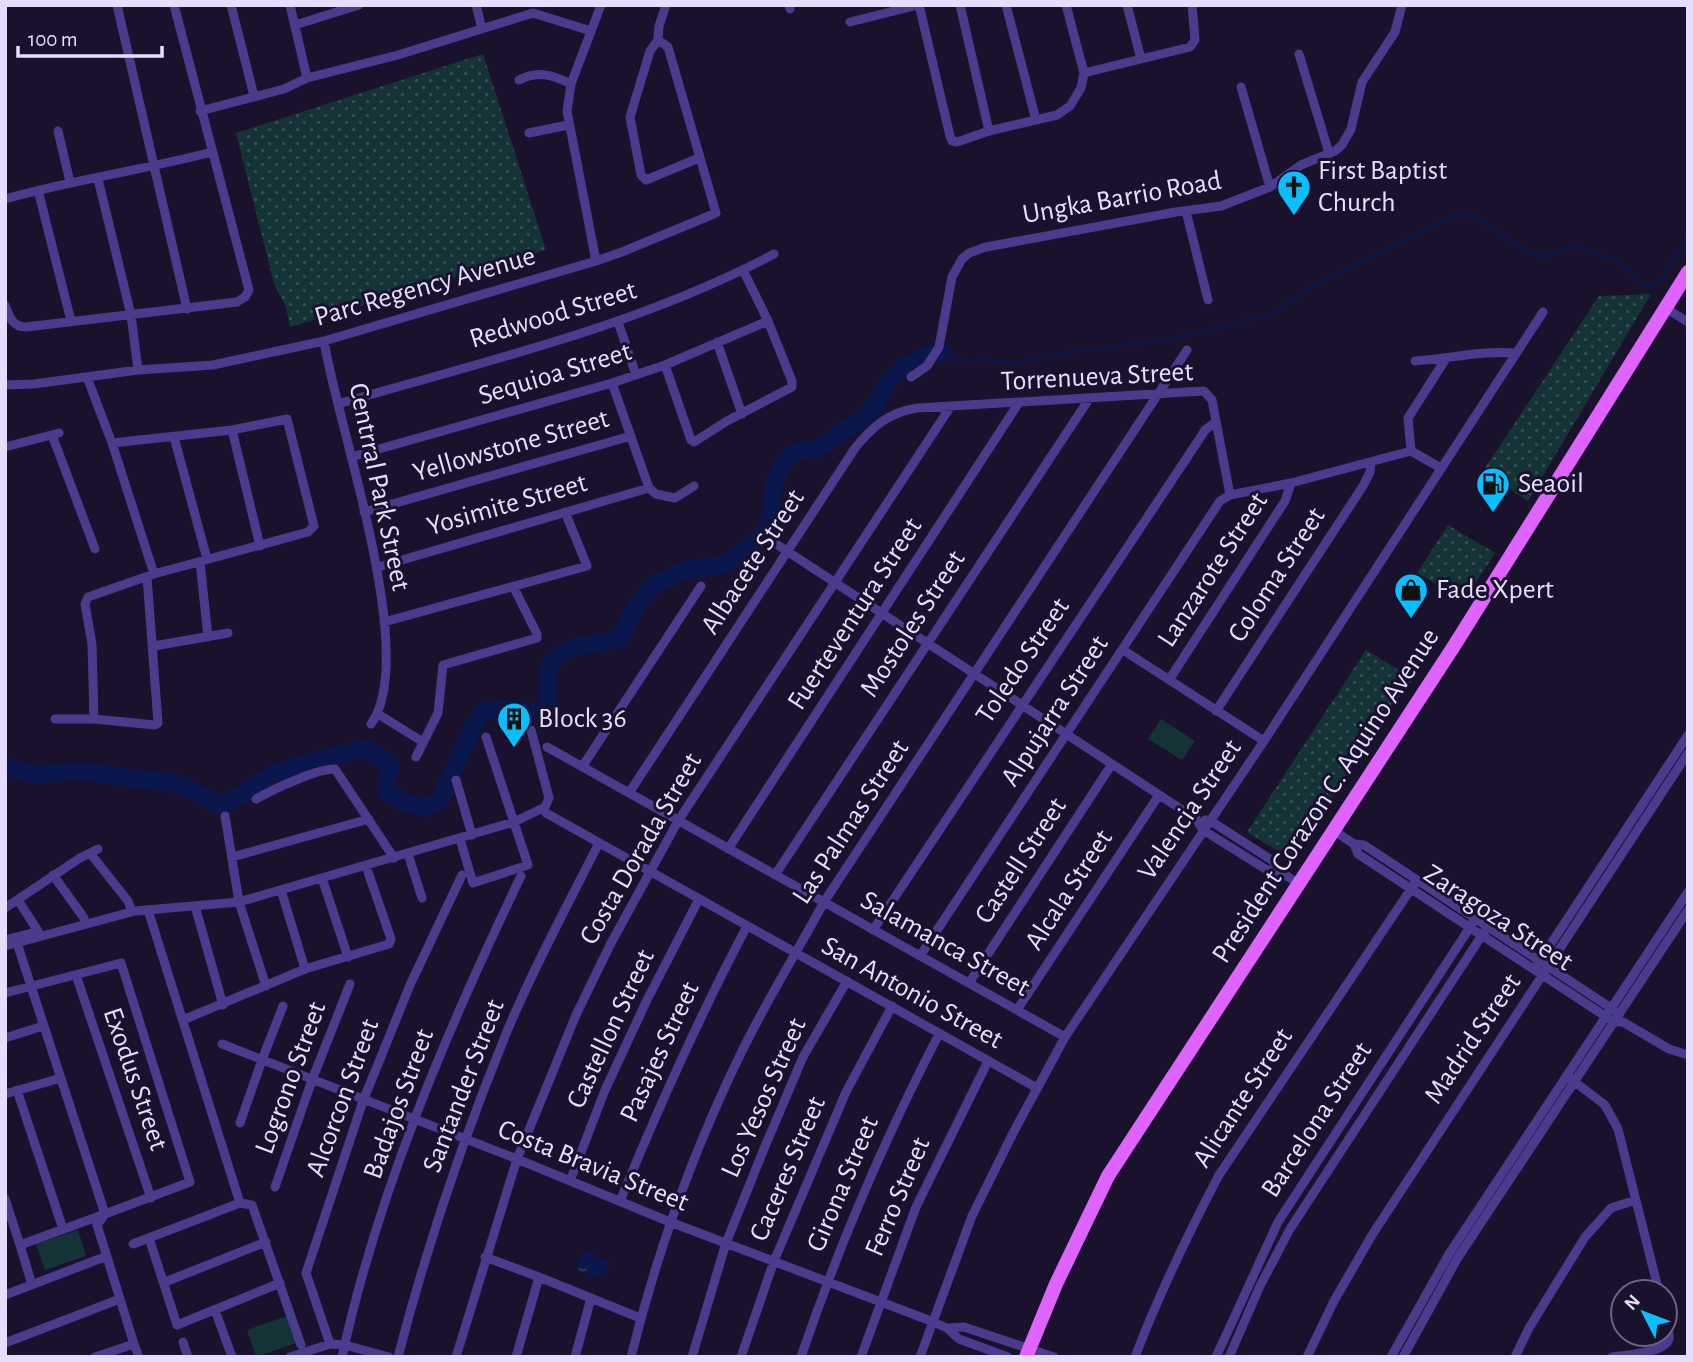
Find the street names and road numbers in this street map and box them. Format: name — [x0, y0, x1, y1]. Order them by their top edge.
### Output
street label: Ungka Barrio Road — [1020, 167, 1224, 229]
street label: Parc Regency Avenue — [312, 242, 538, 332]
street label: Redwood Street — [466, 276, 640, 354]
street label: Sequioa Street — [475, 337, 635, 411]
street label: Torrenueva Street — [1000, 358, 1194, 396]
street label: Centrral Park Street — [343, 381, 415, 593]
street label: Yellowstone Street — [410, 405, 612, 487]
street label: Yosimite Street — [424, 469, 590, 541]
street label: Albacete Street — [696, 485, 810, 639]
street label: Lanzarote Street — [1153, 488, 1273, 652]
street label: Coloma Street — [1223, 503, 1331, 647]
street label: Fuerteventura Street — [783, 513, 927, 715]
street label: Mostoles Street — [855, 546, 971, 702]
street label: Toledo Street — [971, 593, 1075, 729]
street label: President Corazon C. Aquino Avenue — [1207, 624, 1445, 968]
street label: Alpujarra Street — [996, 631, 1114, 791]
street label: Las Palmas Street — [788, 735, 914, 909]
street label: Valencia Street — [1133, 735, 1247, 885]
street label: Costa Dorada Street — [575, 749, 707, 949]
street label: Castell Street — [970, 793, 1072, 929]
street label: Alcala Street — [1020, 825, 1118, 955]
street label: Zaragoza Street — [1419, 860, 1577, 976]
street label: Salamanca Street — [856, 886, 1034, 1002]
street label: San Antonio Street — [817, 932, 1007, 1054]
street label: Castellon Street — [562, 945, 660, 1113]
street label: Madrid Street — [1419, 969, 1527, 1109]
street label: Pasajes Street — [615, 977, 705, 1126]
street label: Santander Street — [418, 996, 510, 1176]
street label: Logrono Street — [251, 998, 332, 1158]
street label: Exodus Street — [98, 1004, 172, 1154]
street label: Los Yesos Street — [716, 1014, 812, 1182]
street label: Alcorcon Street — [302, 1015, 384, 1181]
street label: Alicante Street — [1188, 1023, 1298, 1172]
street label: Badajos Street — [359, 1025, 439, 1183]
street label: Barcelona Street — [1257, 1037, 1377, 1203]
street label: Caceres Street — [745, 1093, 831, 1245]
street label: Girona Street — [802, 1112, 884, 1256]
street label: Costa Bravia Street — [494, 1115, 692, 1217]
street label: Ferro Street — [860, 1133, 936, 1261]

